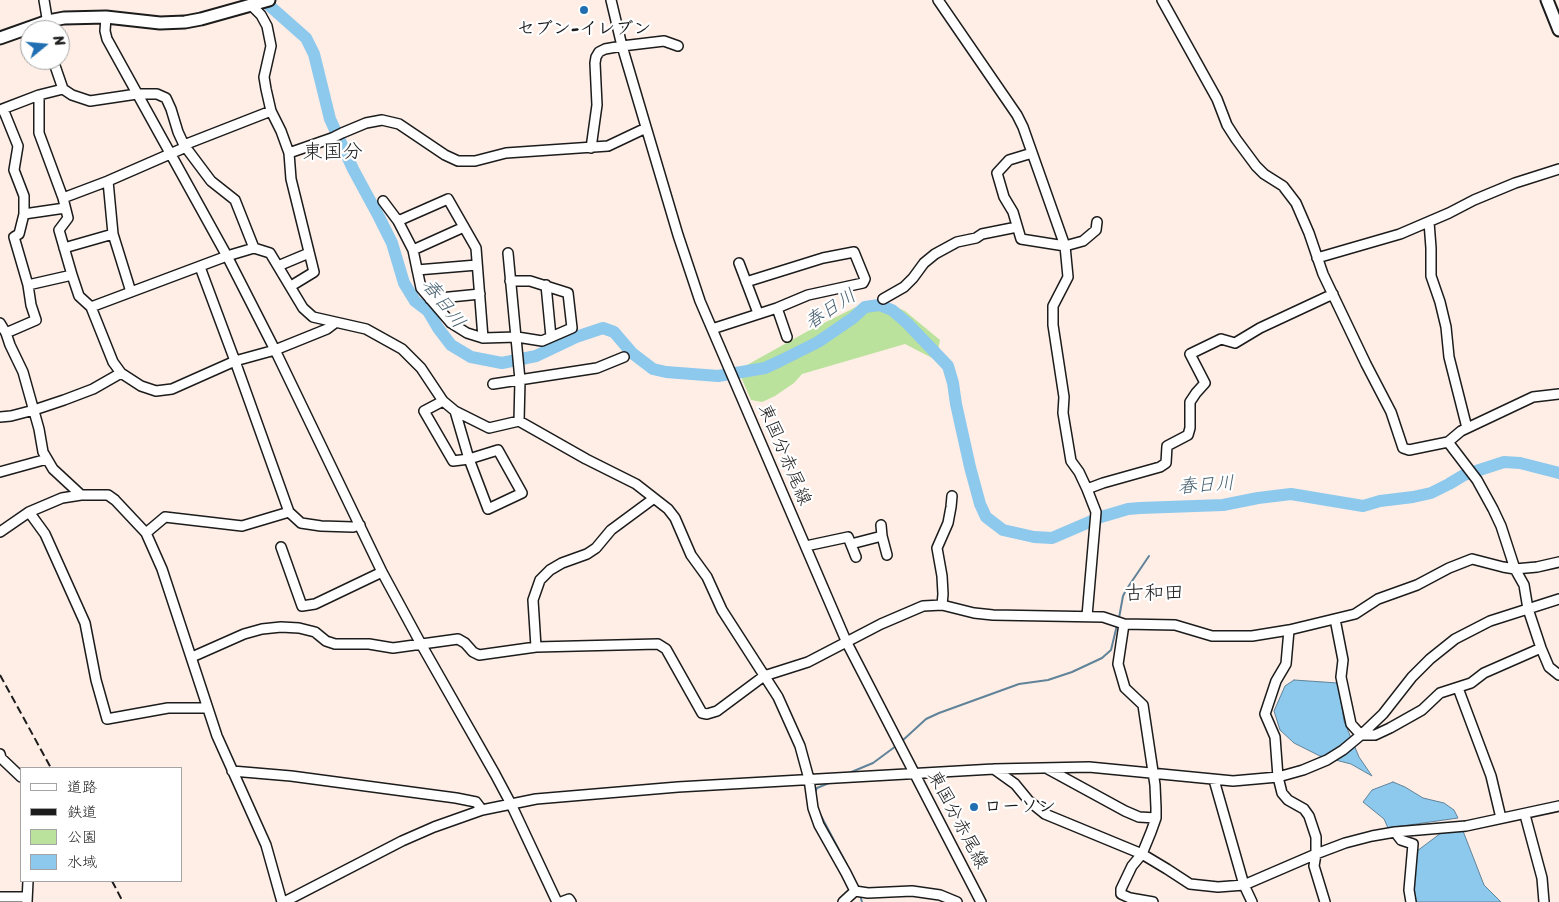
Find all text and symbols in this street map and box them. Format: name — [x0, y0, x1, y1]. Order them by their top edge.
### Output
marker: セブン-イレブン — [578, 4, 590, 16]
place label: セブン-イレブン — [517, 18, 651, 40]
north arrow — [20, 20, 70, 70]
text: N — [45, 32, 72, 49]
district label: 東国分 — [303, 141, 363, 165]
water label: 春日川 — [416, 275, 470, 333]
water label: 春日川 — [801, 285, 861, 335]
street label: 東国分赤尾線 — [753, 401, 815, 509]
water label: 春日川 — [1177, 473, 1235, 499]
district label: 古和田 — [1124, 582, 1184, 606]
legend — [20, 767, 182, 882]
street label: 東国分赤尾線 — [922, 767, 992, 873]
text: 道路 — [67, 774, 97, 800]
place label: ローソン — [984, 796, 1056, 818]
text: 鉄道 — [67, 799, 97, 825]
marker: ローソン — [968, 801, 980, 813]
text: 公園 — [67, 824, 97, 850]
text: 水域 — [67, 849, 97, 875]

